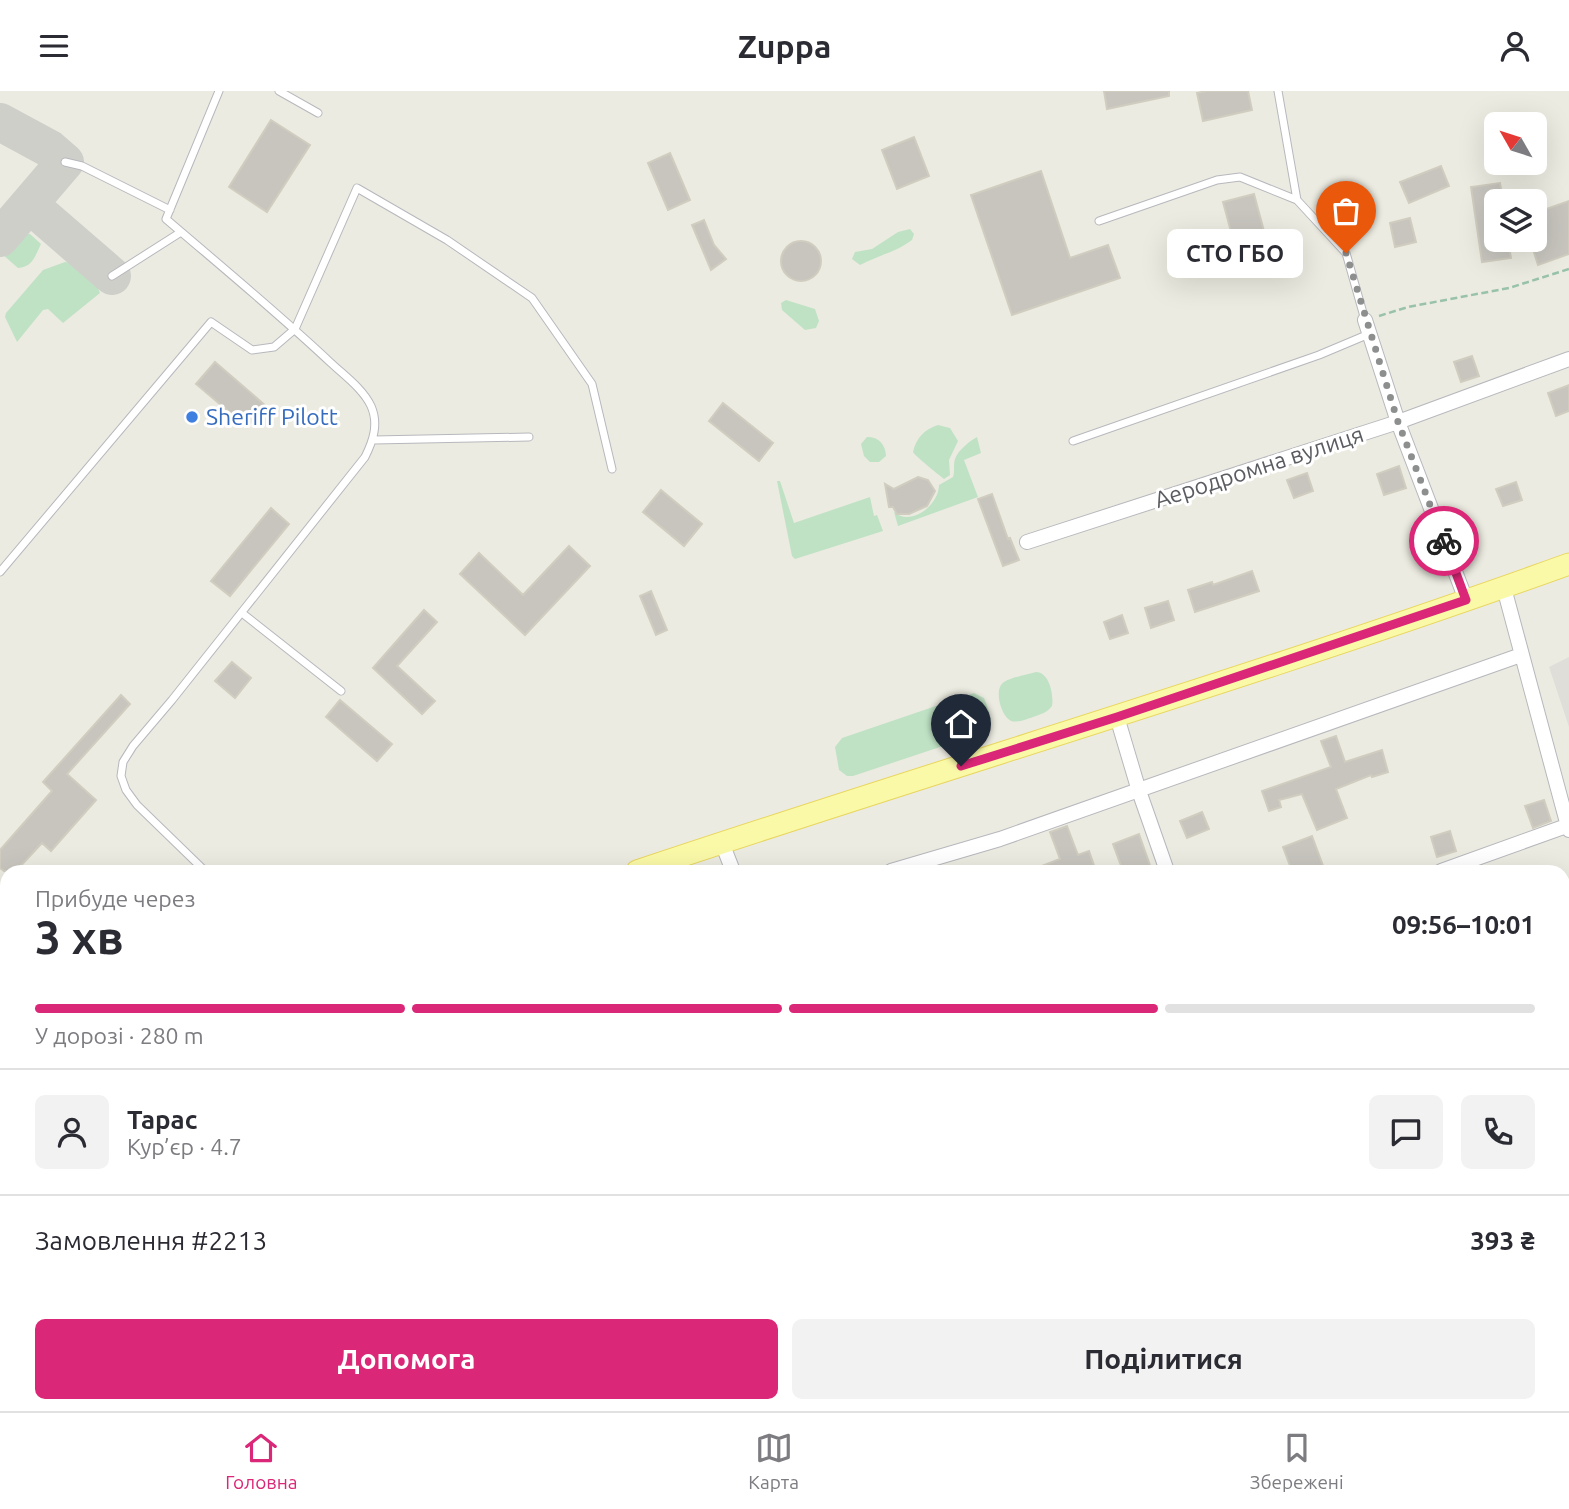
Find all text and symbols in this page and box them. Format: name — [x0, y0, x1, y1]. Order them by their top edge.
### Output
icon: menu — [35, 27, 73, 65]
icon: person — [1496, 27, 1534, 65]
text: Zuppa — [738, 28, 831, 64]
north arrow — [1484, 112, 1547, 175]
map controls — [1484, 112, 1547, 252]
pin — [1316, 181, 1376, 253]
button: layers — [1484, 189, 1547, 252]
icon: bag — [1327, 192, 1365, 230]
callout: СТО ГБО — [1168, 229, 1304, 277]
text: СТО ГБО — [1186, 241, 1284, 266]
place label: Sheriff Pilott — [206, 404, 338, 429]
marker: Sheriff Pilott — [184, 409, 200, 425]
street label: Аеродромна вулиця — [1151, 421, 1367, 512]
courier — [1409, 506, 1479, 576]
icon: bike — [1425, 522, 1463, 560]
pin — [931, 694, 991, 766]
icon: home — [942, 705, 980, 743]
text: Прибуде через — [35, 886, 196, 911]
text: 09:56–10:01 — [1392, 910, 1535, 939]
text: 3 хв — [35, 911, 124, 963]
text: У дорозі · 280 m — [35, 1023, 204, 1048]
button: person — [35, 1095, 109, 1169]
button: chat — [1369, 1095, 1443, 1169]
button: phone — [1461, 1095, 1535, 1169]
text: Тарас — [127, 1105, 197, 1134]
text: Кур’єр · 4.7 — [127, 1134, 242, 1159]
text: Замовлення #2213 — [35, 1226, 267, 1255]
text: 393 ₴ — [1470, 1226, 1535, 1255]
button: Допомога — [35, 1319, 778, 1399]
button: Поділитися — [792, 1319, 1535, 1399]
tab: Головна — [225, 1429, 298, 1493]
tab: Карта — [748, 1429, 799, 1493]
tab: Збережені — [1250, 1429, 1344, 1493]

